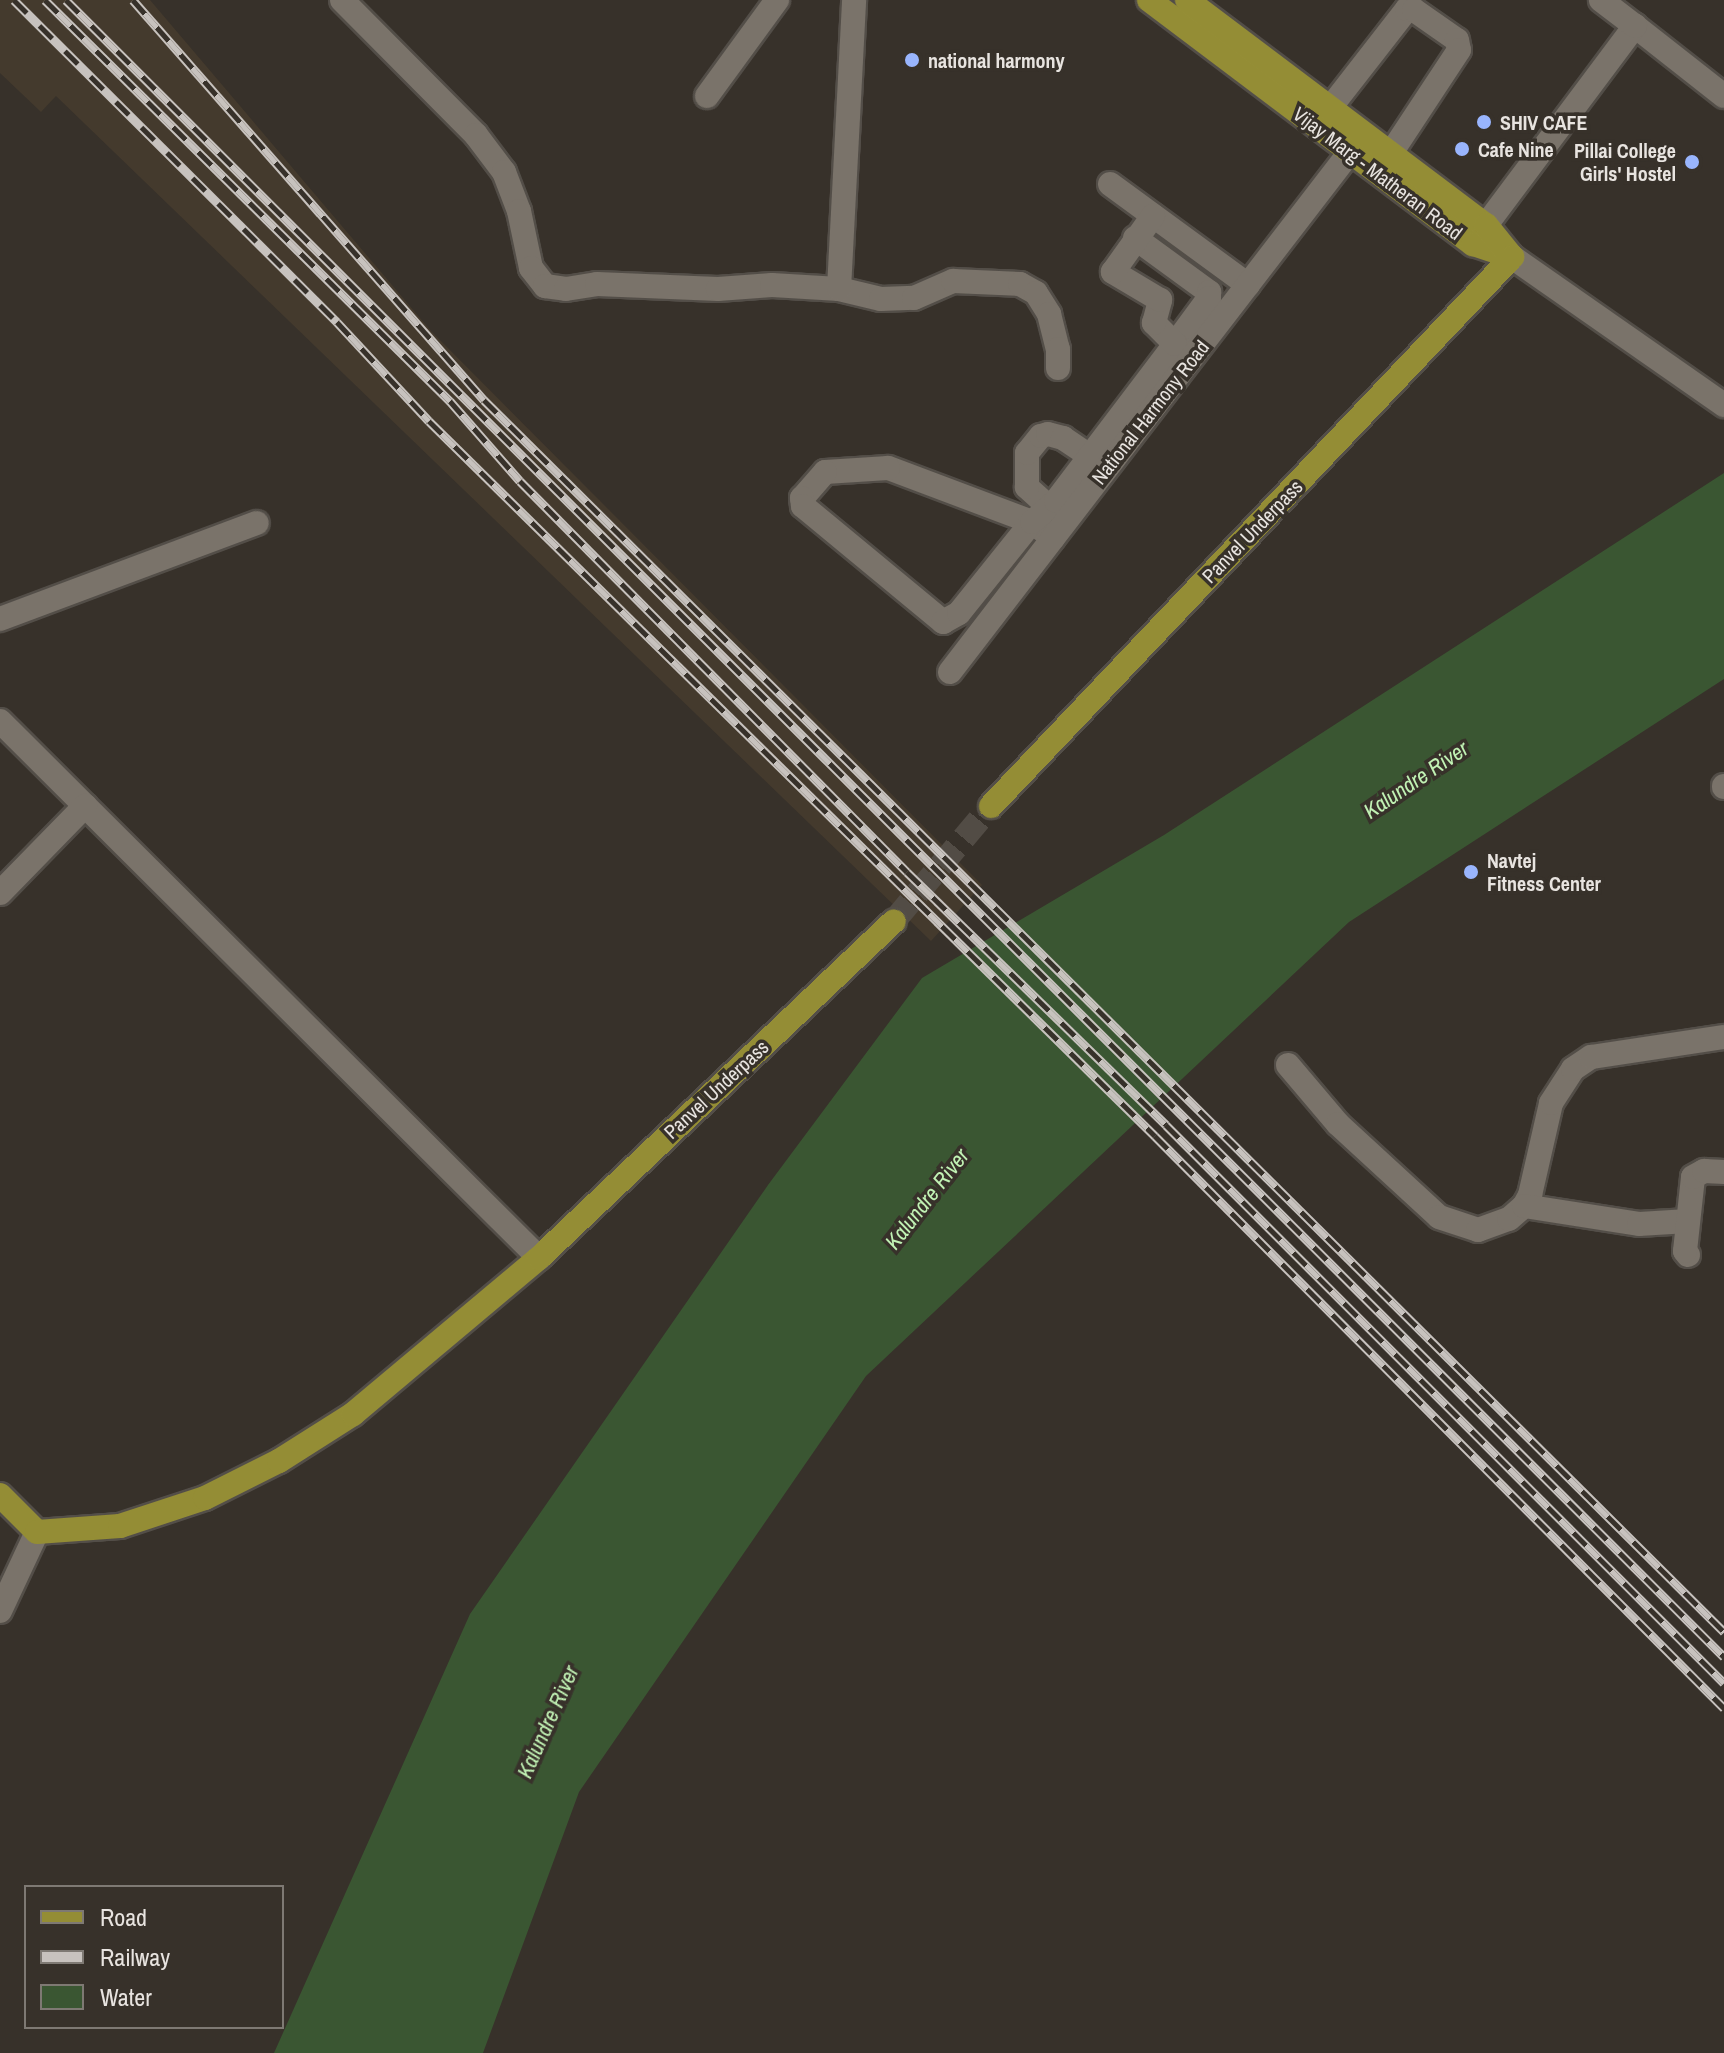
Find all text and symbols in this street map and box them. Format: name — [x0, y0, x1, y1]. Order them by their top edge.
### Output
place label: national harmony — [928, 48, 1065, 72]
marker: national harmony — [903, 51, 921, 69]
street label: Vijay Marg - Matheran Road — [1289, 102, 1467, 244]
place label: SHIV CAFE — [1500, 110, 1587, 134]
marker: SHIV CAFE — [1475, 113, 1493, 131]
place label: Cafe Nine — [1478, 137, 1554, 161]
place label: Pillai College Girls' Hostel — [1574, 138, 1676, 185]
marker: Cafe Nine — [1453, 140, 1471, 158]
marker: Pillai College Girls' Hostel — [1683, 153, 1701, 171]
street label: National Harmony Road — [1086, 335, 1214, 489]
street label: Panvel Underpass — [1197, 474, 1307, 588]
water label: Kalundre River — [1359, 735, 1473, 825]
place label: Navtej Fitness Center — [1487, 848, 1601, 895]
marker: Navtej Fitness Center — [1462, 863, 1480, 881]
street label: Panvel Underpass — [659, 1035, 773, 1143]
water label: Kalundre River — [880, 1143, 974, 1255]
water label: Kalundre River — [511, 1662, 585, 1782]
legend — [24, 1885, 284, 2029]
text: Road — [100, 1901, 147, 1933]
text: Railway — [100, 1941, 170, 1973]
text: Water — [100, 1981, 152, 2013]

